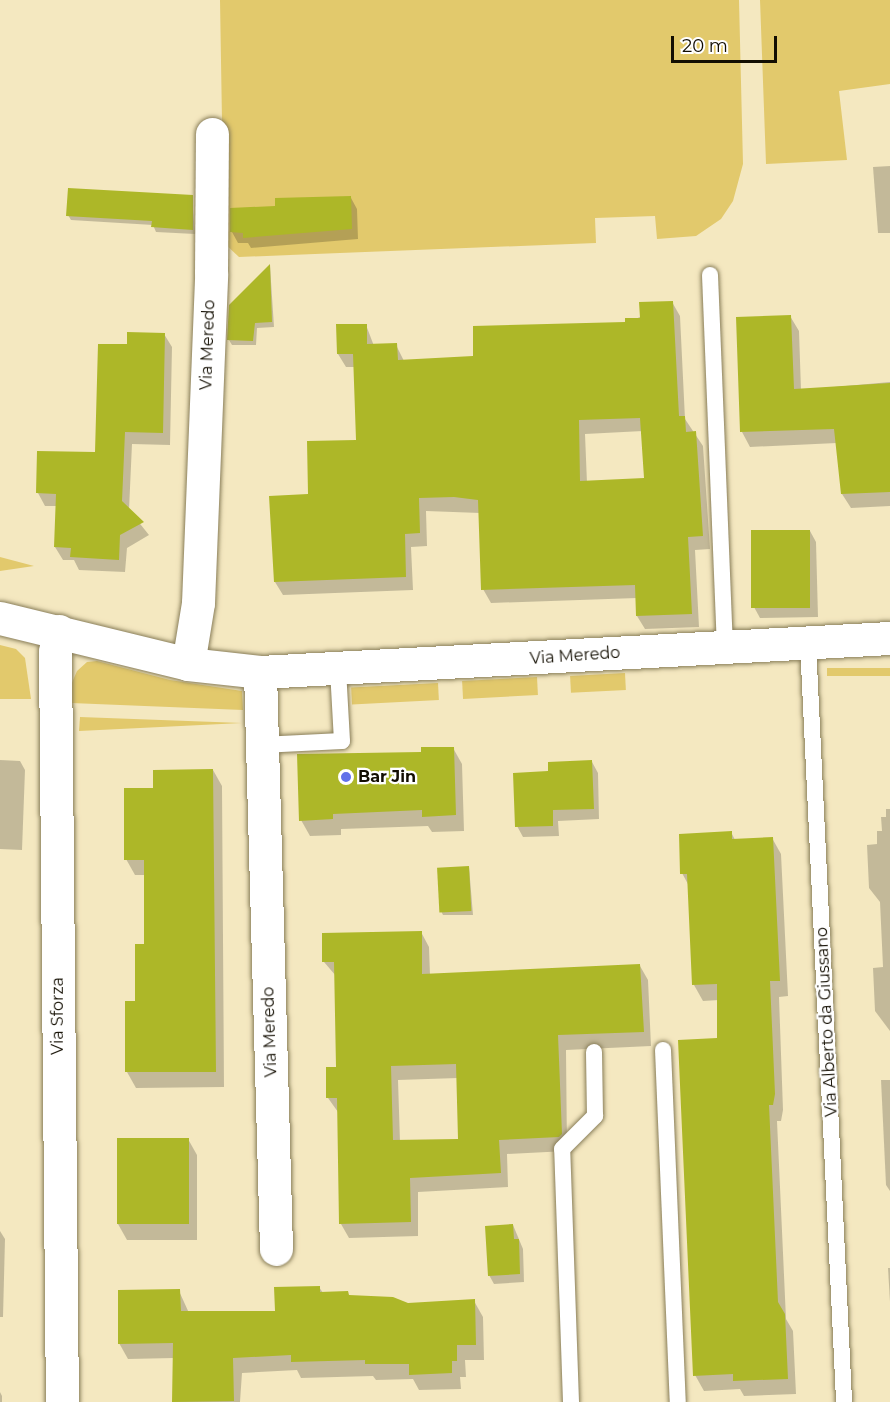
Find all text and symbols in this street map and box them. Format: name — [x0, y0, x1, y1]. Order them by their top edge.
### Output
scale bar — [674, 24, 780, 62]
text: 20 m — [682, 35, 728, 57]
street label: Via Meredo — [197, 299, 219, 391]
street label: Via Meredo — [529, 643, 621, 669]
place label: Bar Jin — [358, 767, 416, 787]
marker: Bar Jin — [339, 770, 353, 784]
street label: Via Alberto da Giussano — [812, 927, 842, 1117]
street label: Via Sforza — [48, 977, 68, 1055]
street label: Via Meredo — [259, 986, 281, 1078]

